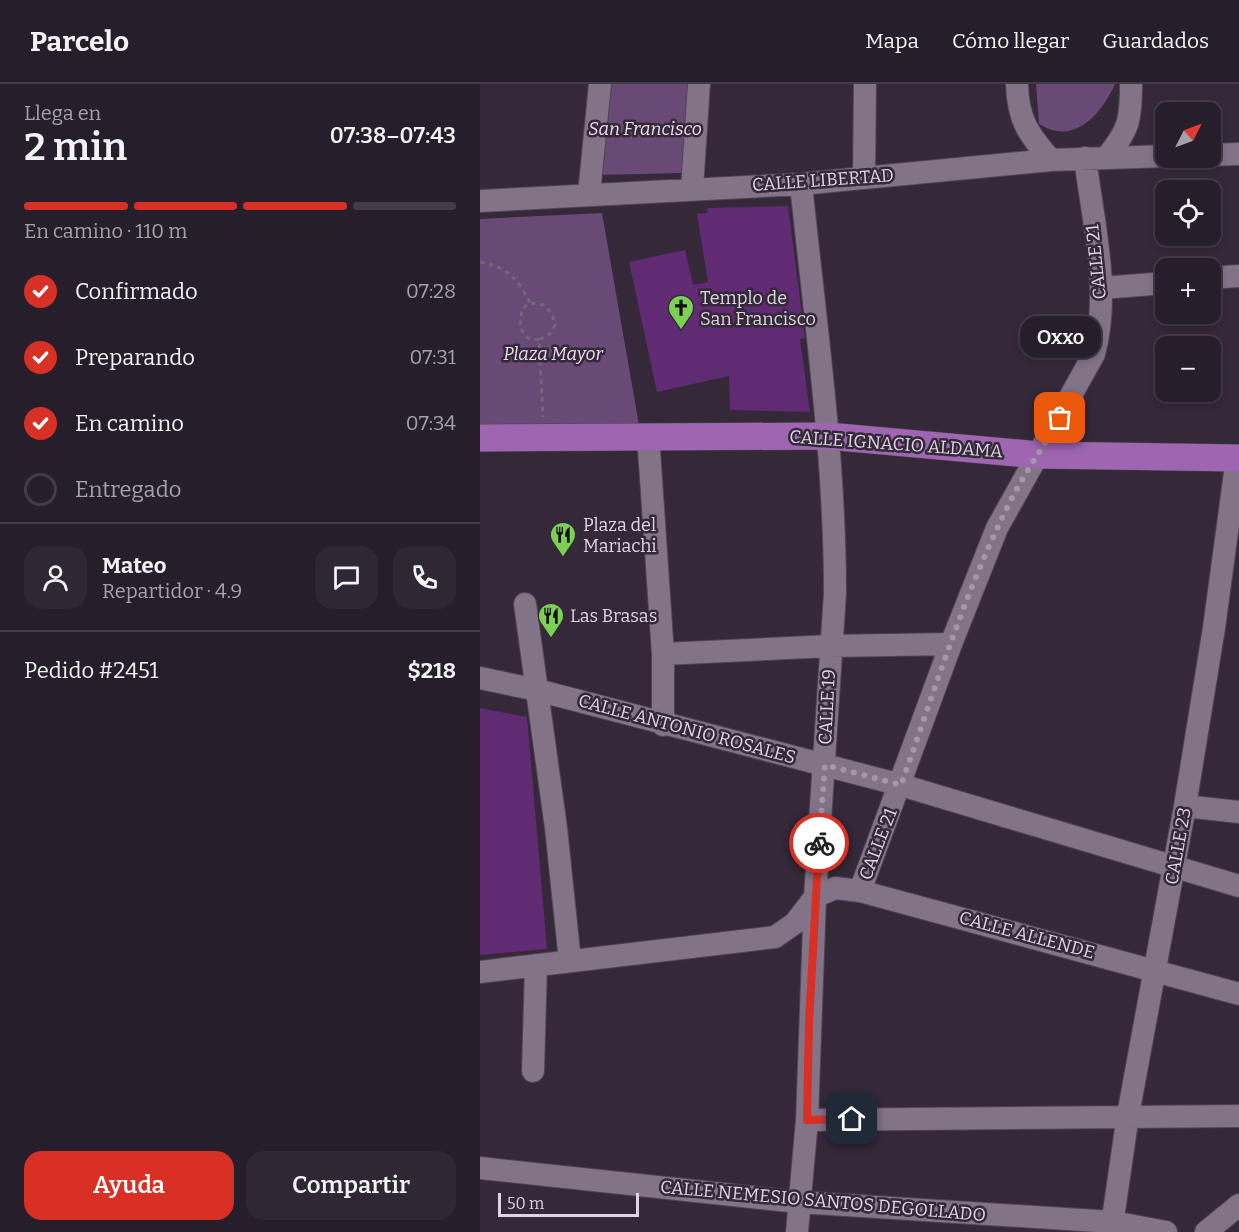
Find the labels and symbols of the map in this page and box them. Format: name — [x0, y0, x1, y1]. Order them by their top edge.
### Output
north arrow — [1155, 102, 1221, 168]
park label: San Francisco — [588, 118, 702, 140]
street label: CALLE LIBERTAD — [751, 164, 895, 196]
street label: CALLE 21 — [1081, 223, 1111, 300]
place label: Templo de San Francisco — [700, 287, 816, 330]
church icon: Templo de San Francisco — [666, 293, 696, 331]
callout: Oxxo — [1020, 316, 1100, 358]
park label: Plaza Mayor — [503, 343, 603, 365]
pin — [1034, 392, 1085, 443]
street label: CALLE IGNACIO ALDAMA — [789, 426, 1004, 462]
place label: Plaza del Mariachi — [583, 514, 657, 557]
restaurant icon: Plaza del Mariachi — [548, 520, 578, 558]
restaurant icon: Las Brasas — [536, 601, 566, 639]
place label: Las Brasas — [570, 605, 657, 627]
street label: CALLE 19 — [814, 669, 840, 745]
street label: CALLE ANTONIO ROSALES — [576, 689, 798, 769]
street label: CALLE 21 — [854, 804, 902, 883]
street label: CALLE 23 — [1160, 806, 1196, 886]
courier — [789, 813, 849, 873]
street label: CALLE ALLENDE — [957, 906, 1097, 964]
pin — [826, 1093, 877, 1144]
street label: CALLE NEMESIO SANTOS DEGOLLADO — [659, 1176, 987, 1226]
scale bar — [498, 1190, 639, 1218]

